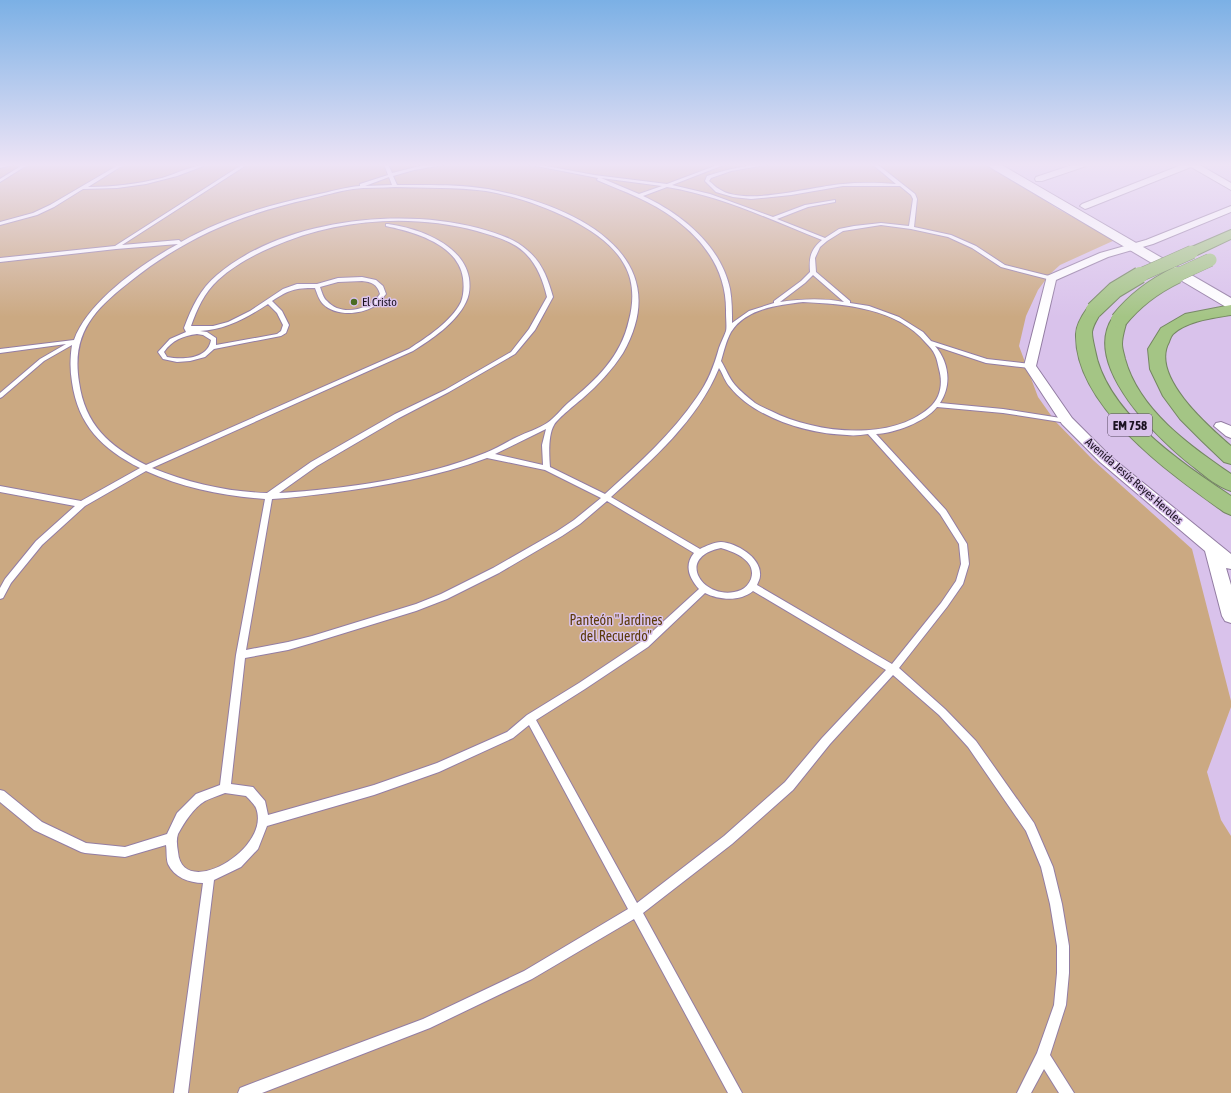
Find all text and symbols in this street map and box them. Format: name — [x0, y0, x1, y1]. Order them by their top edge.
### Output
place label: El Cristo — [362, 295, 397, 309]
marker: El Cristo — [349, 297, 359, 307]
road number: EM 758 — [1108, 414, 1152, 436]
street label: Avenida Jesús Reyes Heroles — [1082, 435, 1186, 527]
park label: Panteón "Jardines del Recuerdo" — [570, 612, 663, 644]

